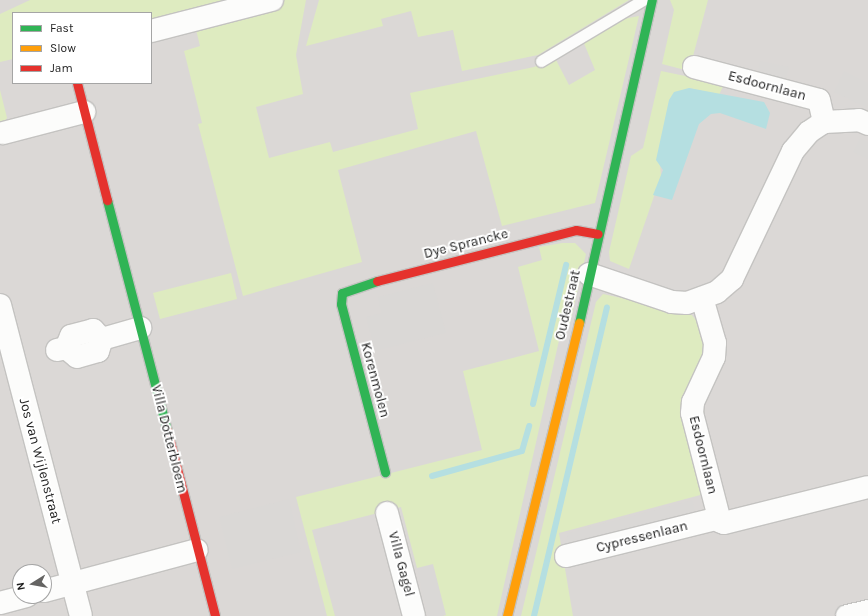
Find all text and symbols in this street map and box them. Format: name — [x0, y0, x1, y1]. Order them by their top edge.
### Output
legend — [12, 12, 152, 84]
text: Fast — [50, 21, 73, 35]
text: Slow — [50, 41, 76, 55]
text: Jam — [50, 61, 73, 75]
street label: Esdoornlaan — [726, 68, 808, 104]
street label: Dye Sprancke — [422, 225, 510, 263]
street label: Oudestraat — [552, 268, 584, 342]
street label: Korenmolen — [357, 341, 393, 419]
street label: Villa Dotterbloem — [147, 383, 191, 495]
street label: Jos van Wijlenstraat — [15, 396, 65, 526]
street label: Esdoornlaan — [685, 414, 721, 496]
street label: Cypressenlaan — [595, 518, 689, 556]
street label: Villa Gagel — [384, 530, 418, 598]
north arrow — [12, 564, 52, 604]
text: N — [14, 581, 28, 591]

